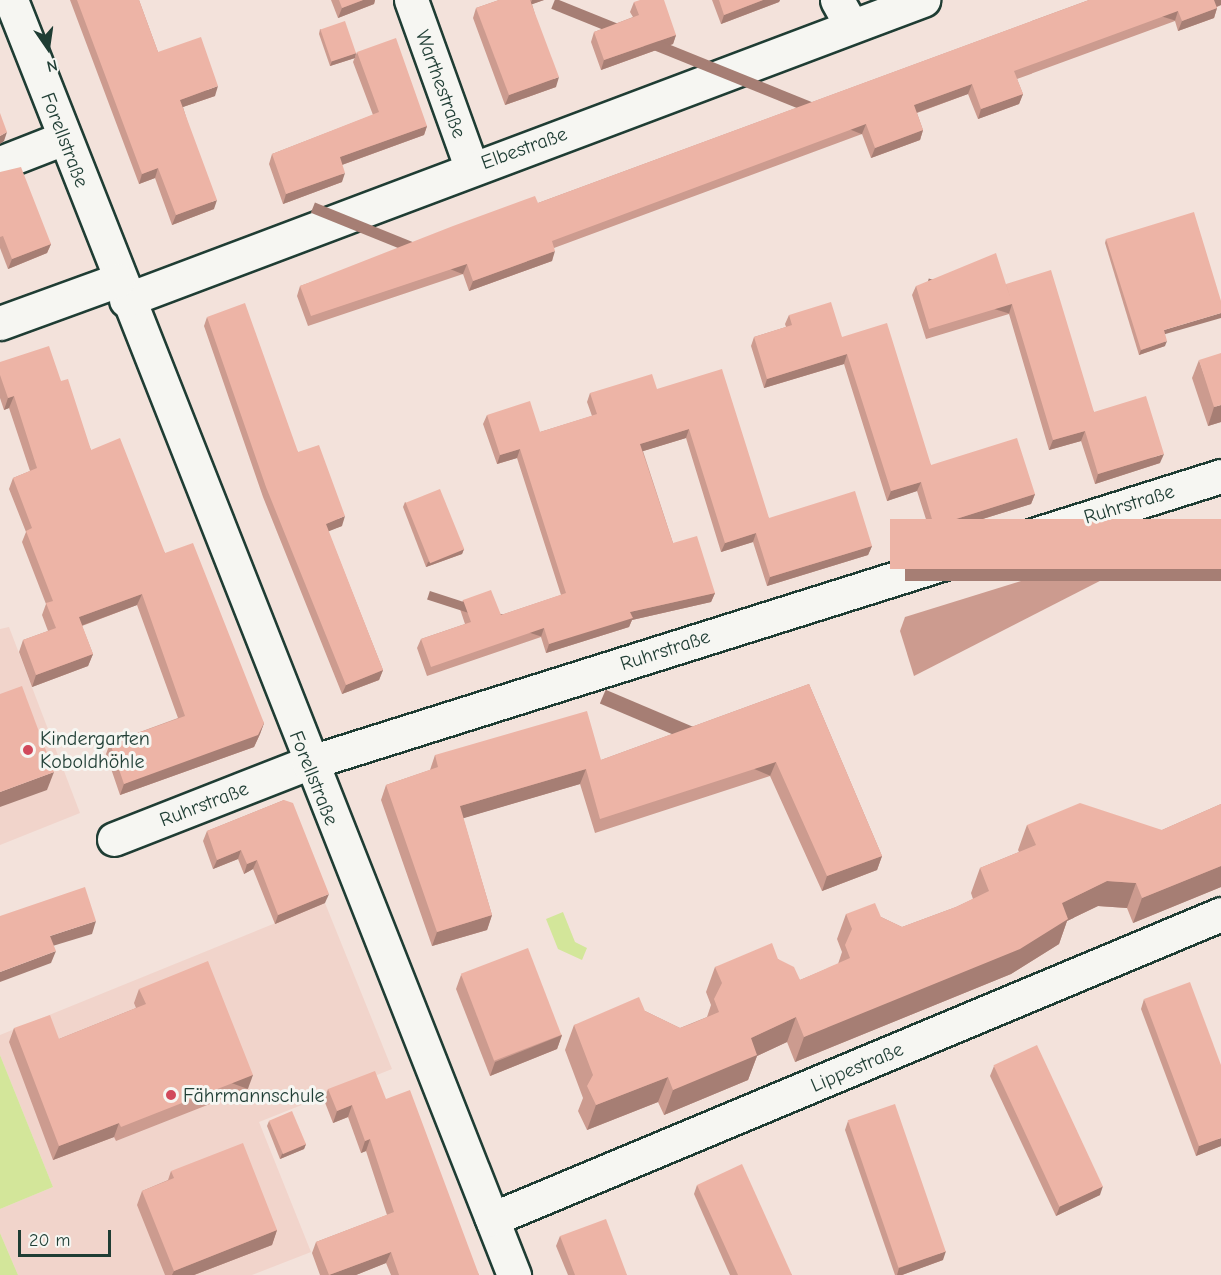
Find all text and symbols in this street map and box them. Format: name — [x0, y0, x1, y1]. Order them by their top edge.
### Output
north arrow — [18, 18, 78, 78]
street label: Warthestraße — [410, 27, 472, 141]
text: N — [45, 56, 59, 75]
street label: Forellstraße — [36, 89, 94, 191]
street label: Elbestraße — [478, 121, 570, 175]
street label: Ruhrstraße — [1081, 479, 1177, 529]
street label: Ruhrstraße — [617, 624, 713, 676]
place label: Kindergarten Koboldhöhle — [40, 726, 150, 773]
street label: Forellstraße — [284, 727, 344, 829]
marker: Kindergarten Koboldhöhle — [21, 743, 35, 757]
street label: Ruhrstraße — [156, 776, 252, 832]
street label: Lippestraße — [807, 1037, 907, 1097]
place label: Fährmannschule — [183, 1083, 325, 1107]
marker: Fährmannschule — [164, 1088, 178, 1102]
scale bar — [21, 1218, 114, 1256]
text: 20 m — [29, 1230, 70, 1251]

